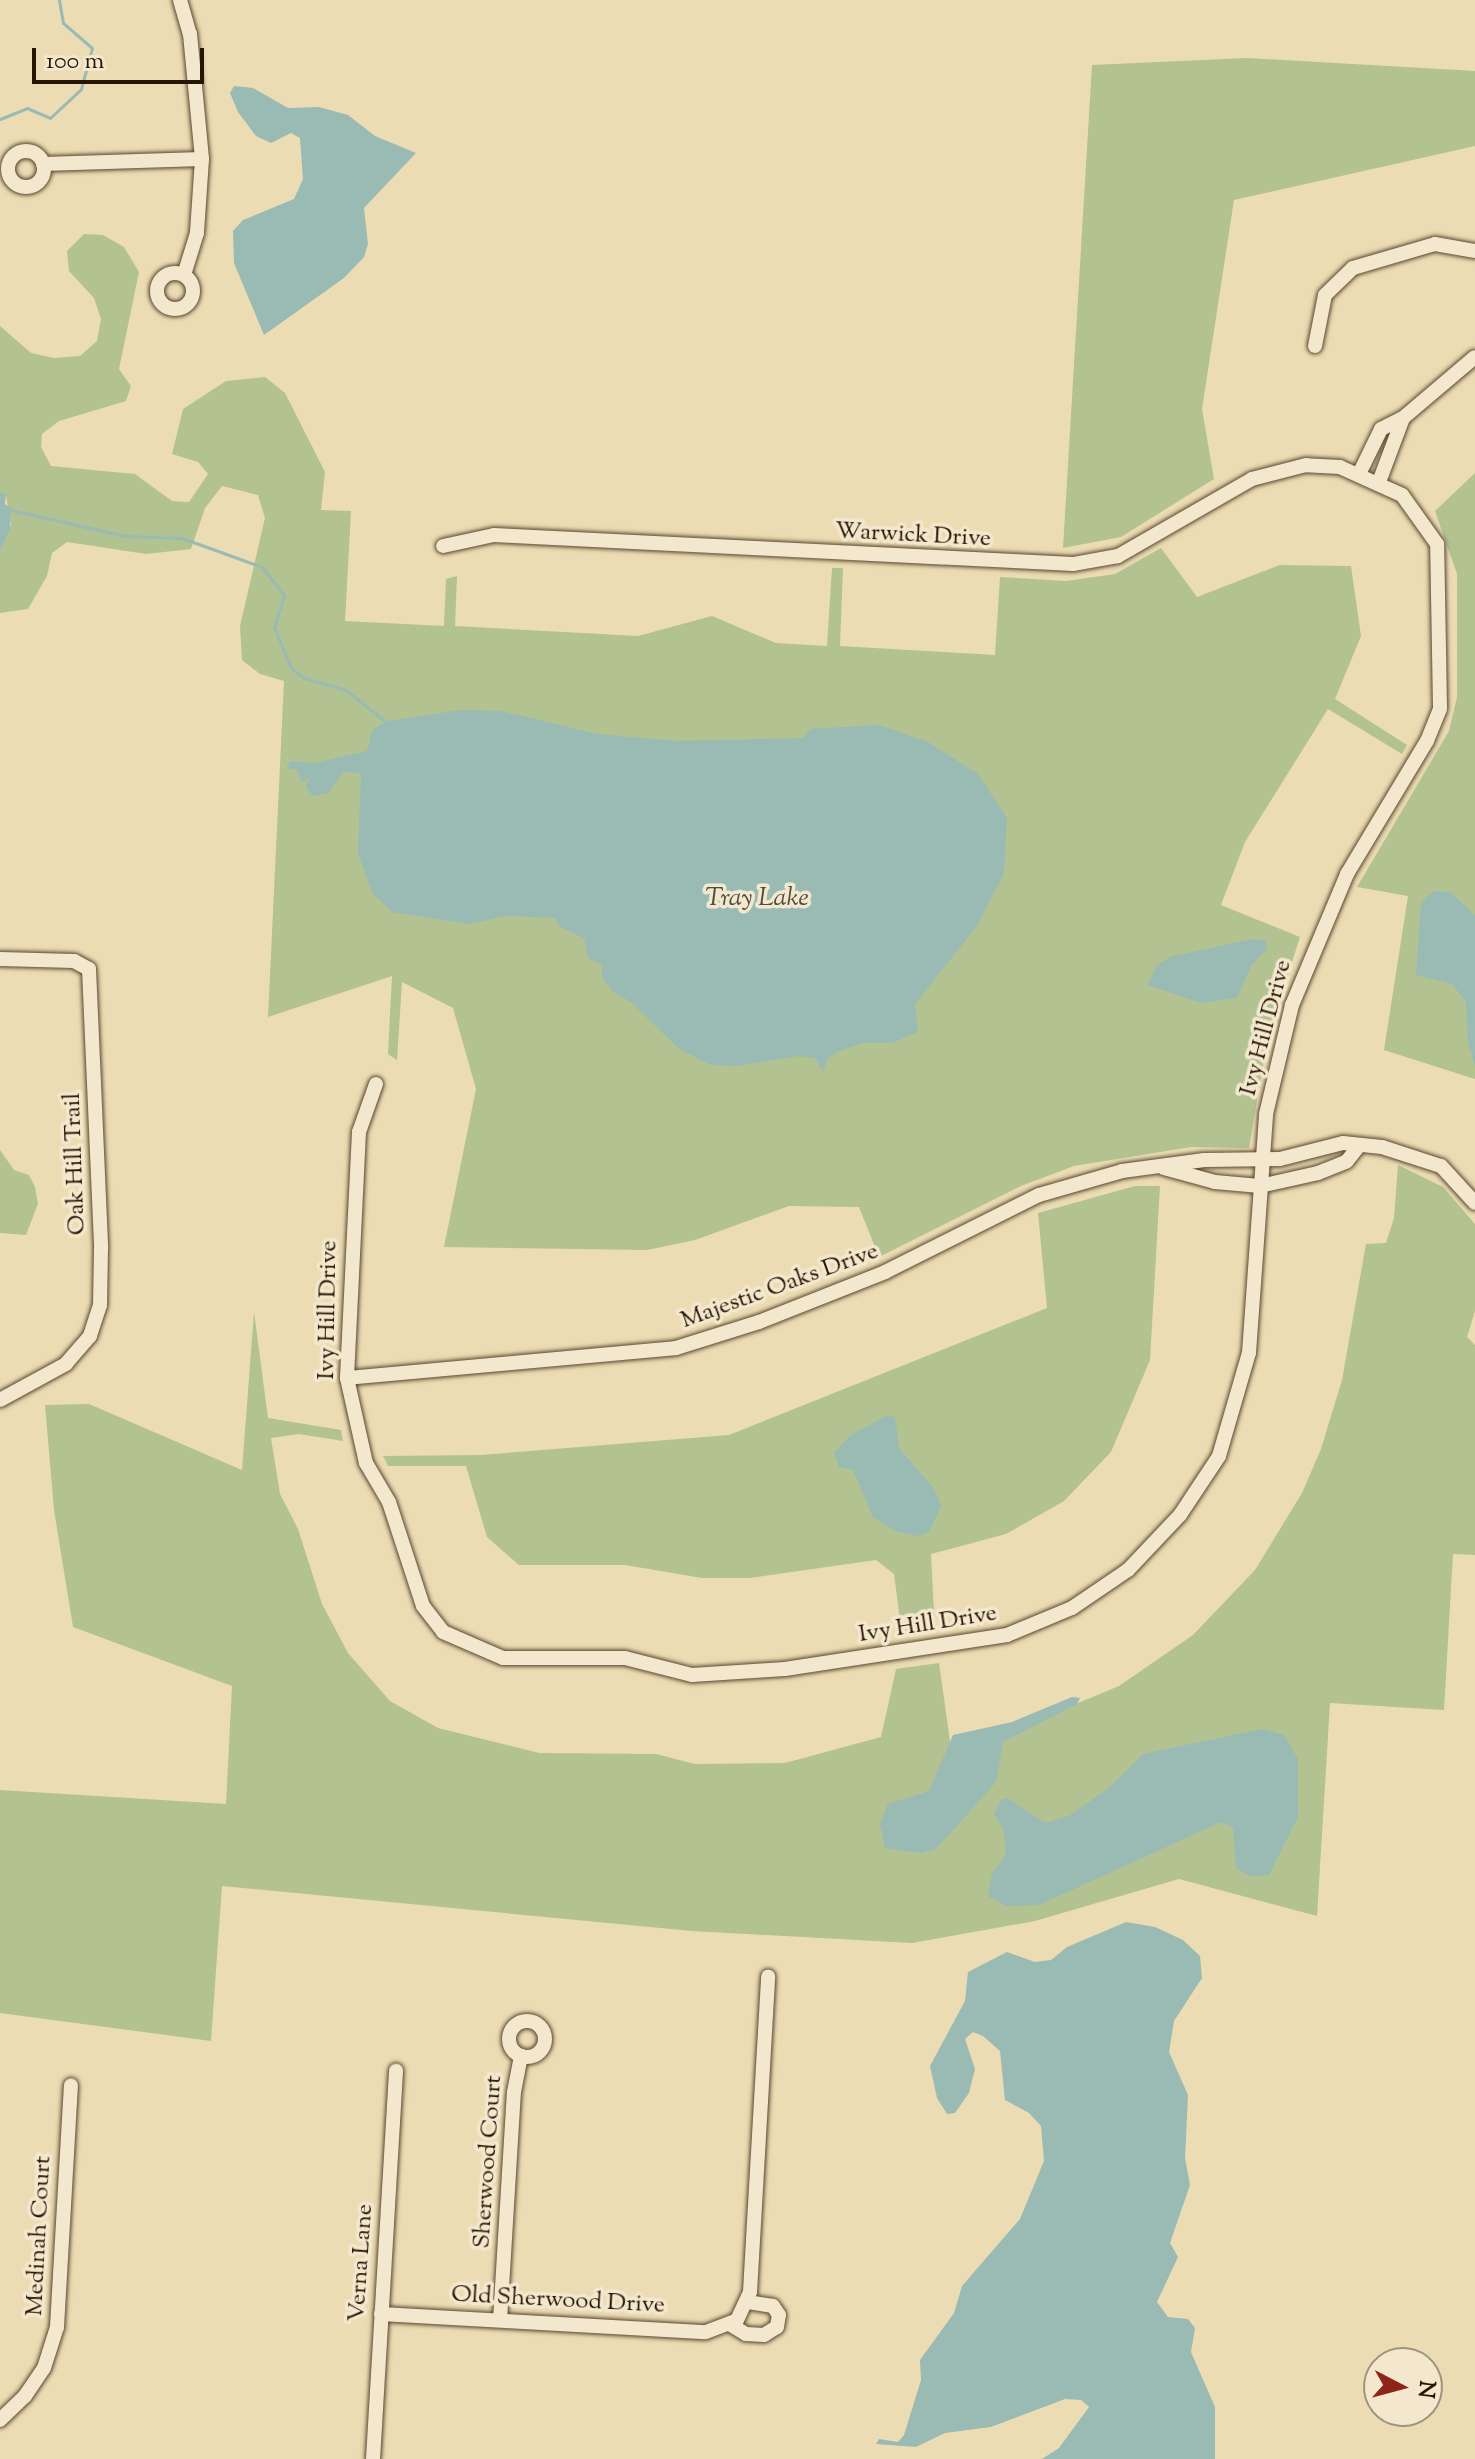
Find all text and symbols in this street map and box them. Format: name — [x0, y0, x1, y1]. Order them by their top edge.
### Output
scale bar — [36, 32, 208, 82]
text: 100 m — [46, 45, 104, 79]
street label: Warwick Drive — [834, 518, 992, 554]
water label: Tray Lake — [705, 883, 809, 915]
street label: Ivy Hill Drive — [1235, 957, 1299, 1099]
street label: Oak Hill Trail — [59, 1092, 93, 1236]
street label: Majestic Oaks Drive — [677, 1238, 883, 1336]
street label: Ivy Hill Drive — [313, 1240, 345, 1380]
street label: Ivy Hill Drive — [857, 1600, 999, 1650]
street label: Sherwood Court — [469, 2075, 509, 2249]
street label: Medinah Court — [21, 2155, 59, 2317]
street label: Verna Lane — [344, 2203, 380, 2323]
street label: Old Sherwood Drive — [450, 2281, 666, 2321]
north arrow — [1363, 2347, 1443, 2427]
text: N — [1408, 2379, 1442, 2400]

